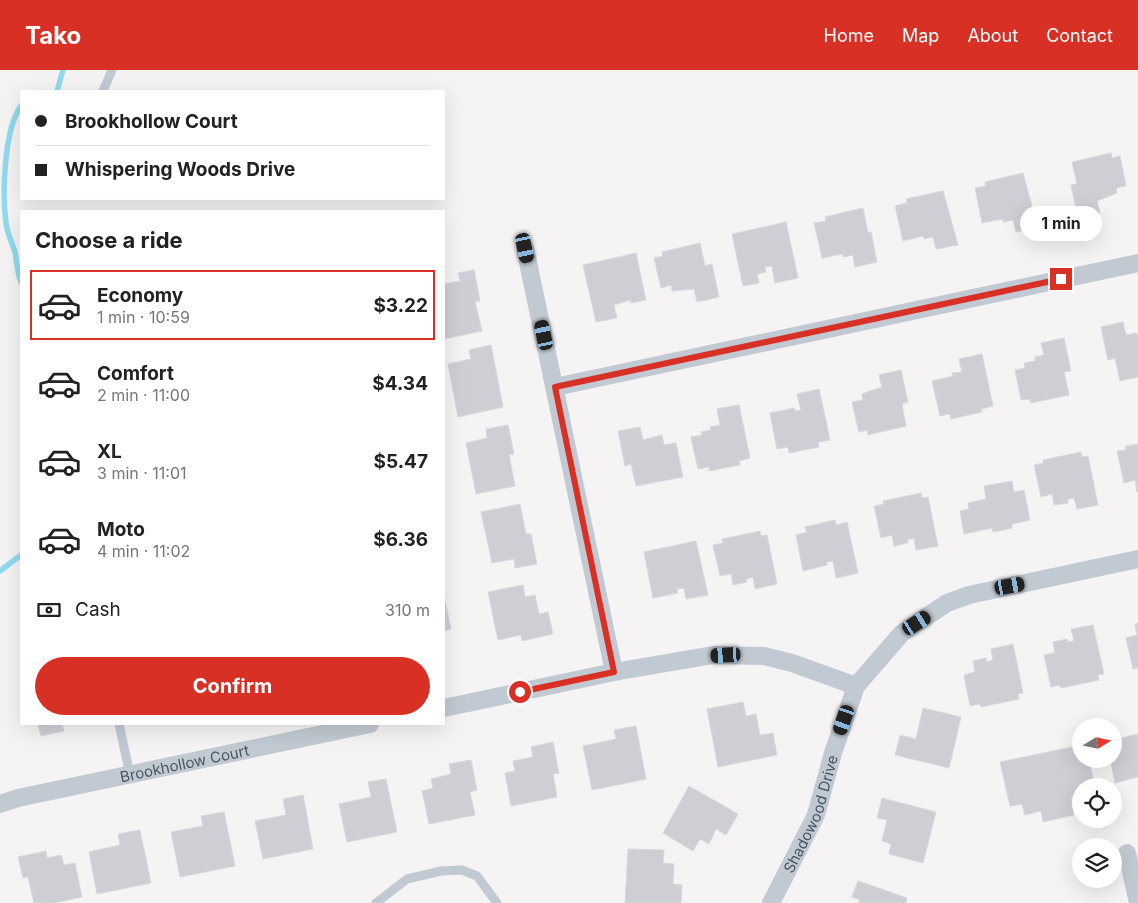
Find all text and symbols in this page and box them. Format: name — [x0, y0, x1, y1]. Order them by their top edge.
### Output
text: Tako — [25, 21, 81, 50]
text: Home — [824, 25, 874, 46]
text: Map — [902, 25, 939, 46]
text: About — [967, 25, 1018, 46]
text: Contact — [1046, 25, 1113, 46]
text: Brookhollow Court — [65, 110, 238, 133]
text: Whispering Woods Drive — [65, 158, 295, 181]
callout: 1 min — [1020, 206, 1102, 242]
text: 1 min — [1041, 213, 1081, 233]
text: Choose a ride — [35, 227, 183, 253]
car — [514, 232, 535, 264]
route end — [1050, 268, 1072, 290]
icon: car — [37, 283, 82, 328]
text: Economy — [97, 284, 183, 307]
text: $3.22 — [373, 294, 428, 317]
text: 1 min · 10:59 — [97, 307, 190, 327]
car — [533, 319, 554, 351]
icon: car — [37, 361, 82, 406]
text: Comfort — [97, 362, 174, 385]
text: $4.34 — [372, 372, 428, 395]
text: 2 min · 11:00 — [97, 385, 190, 405]
icon: car — [37, 439, 82, 484]
text: XL — [97, 440, 122, 463]
text: $5.47 — [374, 450, 428, 473]
text: 3 min · 11:01 — [97, 463, 187, 483]
icon: car — [37, 517, 82, 562]
text: Moto — [97, 518, 145, 541]
text: $6.36 — [373, 528, 428, 551]
text: 4 min · 11:02 — [97, 541, 190, 561]
car — [993, 576, 1026, 596]
icon: cash — [35, 596, 63, 624]
text: Cash — [75, 598, 121, 621]
text: 310 m — [385, 600, 430, 620]
car — [900, 609, 933, 637]
car — [710, 647, 741, 663]
button: Confirm — [35, 657, 430, 715]
route start — [509, 681, 531, 703]
car — [832, 703, 855, 737]
north arrow — [1072, 718, 1122, 768]
map controls — [1072, 718, 1122, 888]
street label: Brookhollow Court — [118, 740, 251, 786]
street label: Shadowood Drive — [779, 753, 842, 876]
button: locate — [1072, 778, 1122, 828]
button: layers — [1072, 838, 1122, 888]

